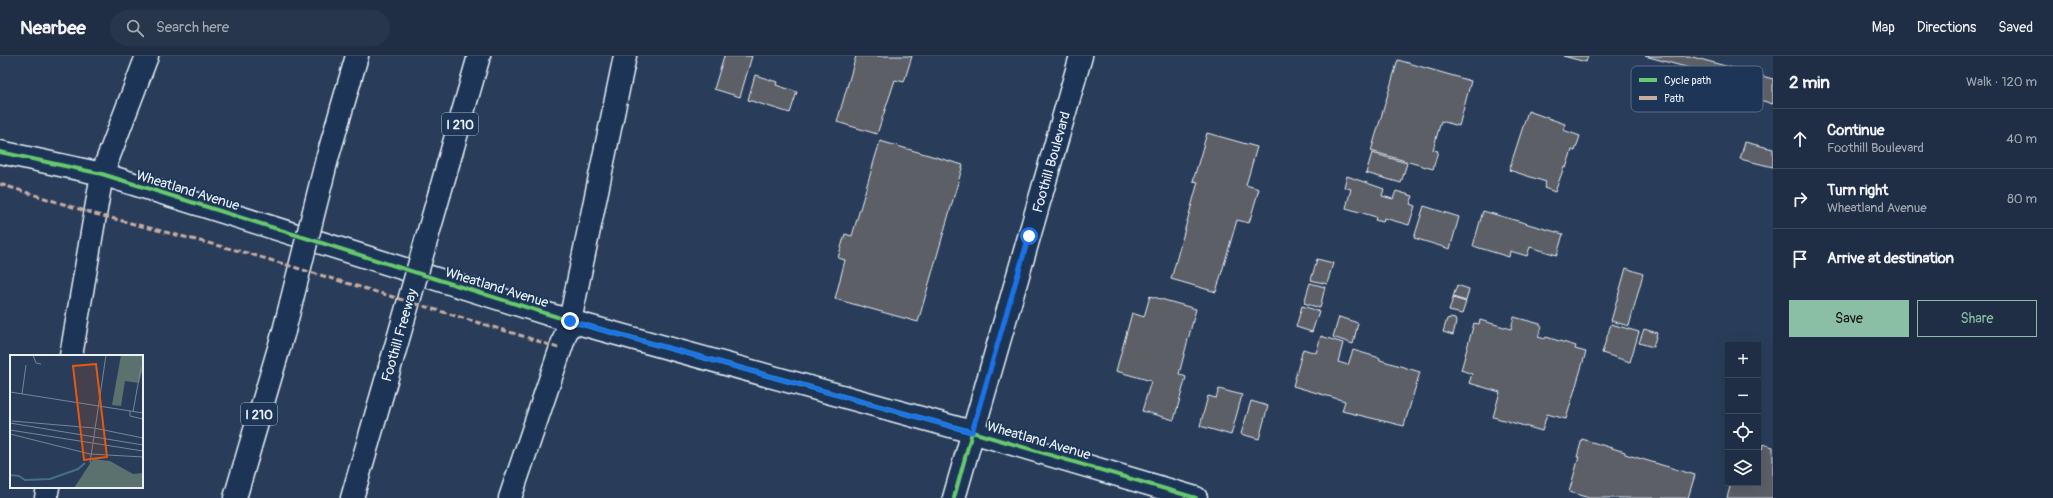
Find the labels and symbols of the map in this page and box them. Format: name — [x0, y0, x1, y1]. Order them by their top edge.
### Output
legend — [1631, 66, 1763, 112]
text: Cycle path — [1664, 74, 1711, 87]
text: Path — [1664, 92, 1684, 105]
street label: Foothill Boulevard — [1029, 109, 1074, 215]
road number: I 210 — [442, 113, 478, 135]
street label: Wheatland Avenue — [134, 167, 242, 214]
route start — [1020, 227, 1038, 245]
street label: Wheatland Avenue — [443, 264, 551, 311]
street label: Foothill Freeway — [378, 287, 421, 384]
route end — [561, 312, 579, 330]
inset map — [10, 355, 143, 488]
road number: I 210 — [241, 403, 277, 425]
street label: Wheatland Avenue — [985, 418, 1093, 463]

